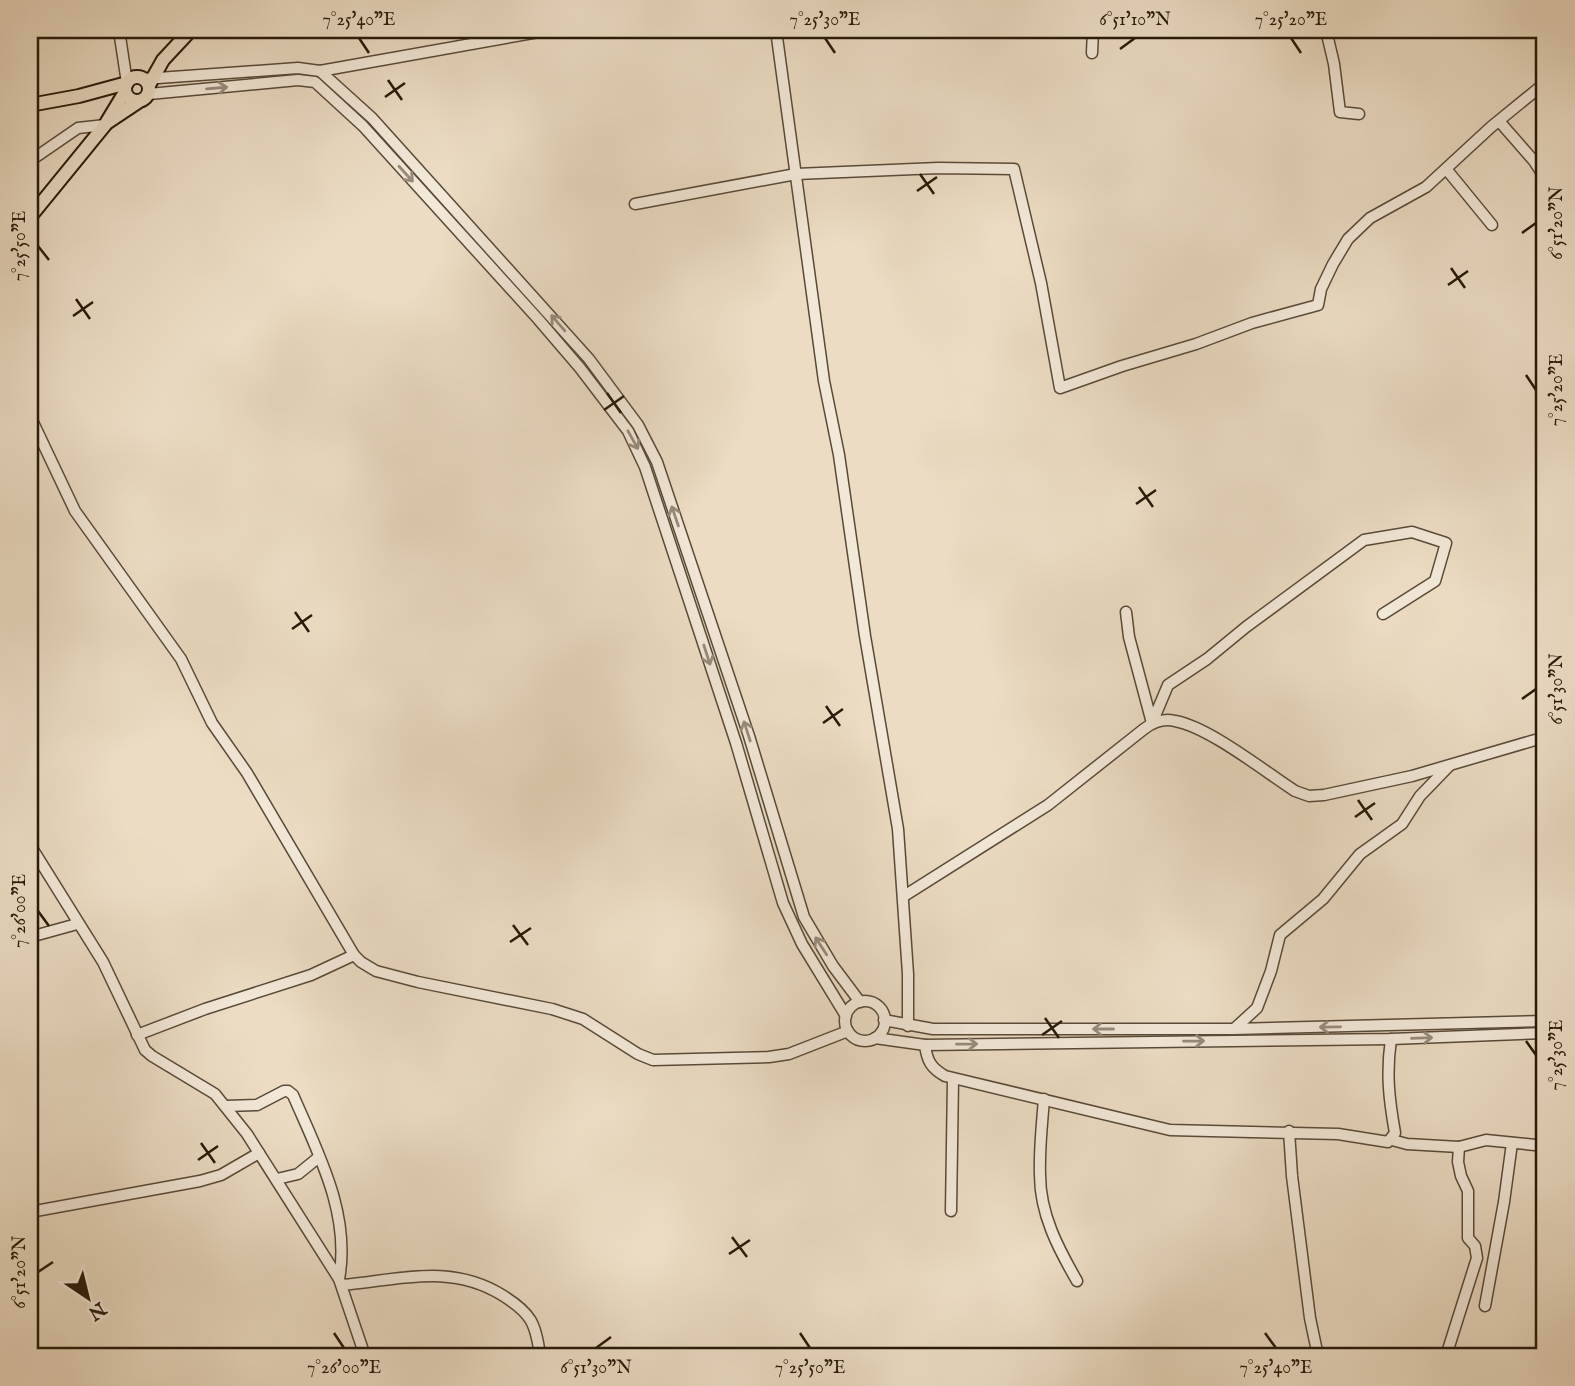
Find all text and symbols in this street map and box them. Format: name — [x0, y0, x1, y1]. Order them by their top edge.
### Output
text: 7°25'40"E — [322, 9, 396, 32]
text: 7°25'30"E — [790, 9, 860, 32]
text: 6°51'10"N — [1099, 9, 1171, 32]
text: 7°25'20"E — [1255, 9, 1327, 32]
one-way arrow — [205, 81, 228, 94]
one-way arrow — [398, 165, 414, 183]
text: 6°51'20"N — [1546, 186, 1569, 260]
text: 7°25'50"E — [9, 211, 32, 281]
one-way arrow — [550, 315, 566, 333]
text: 7°25'20"E — [1546, 354, 1569, 426]
one-way arrow — [627, 429, 640, 450]
one-way arrow — [668, 505, 680, 527]
one-way arrow — [702, 643, 714, 665]
text: 6°51'30"N — [1546, 653, 1569, 725]
one-way arrow — [740, 720, 753, 742]
text: 7°26'00"E — [9, 874, 32, 948]
one-way arrow — [813, 936, 827, 956]
one-way arrow — [1319, 1020, 1342, 1034]
text: 7°25'30"E — [1546, 1020, 1569, 1090]
one-way arrow — [1091, 1022, 1114, 1036]
one-way arrow — [1410, 1031, 1433, 1044]
one-way arrow — [1182, 1035, 1205, 1048]
one-way arrow — [955, 1038, 978, 1051]
text: 6°51'20"N — [9, 1235, 32, 1309]
north arrow — [52, 1264, 122, 1334]
text: N — [83, 1295, 111, 1325]
text: 7°26'00"E — [307, 1357, 381, 1380]
text: 6°51'30"N — [560, 1357, 632, 1380]
text: 7°25'50"E — [775, 1357, 845, 1380]
text: 7°25'40"E — [1239, 1357, 1313, 1380]

